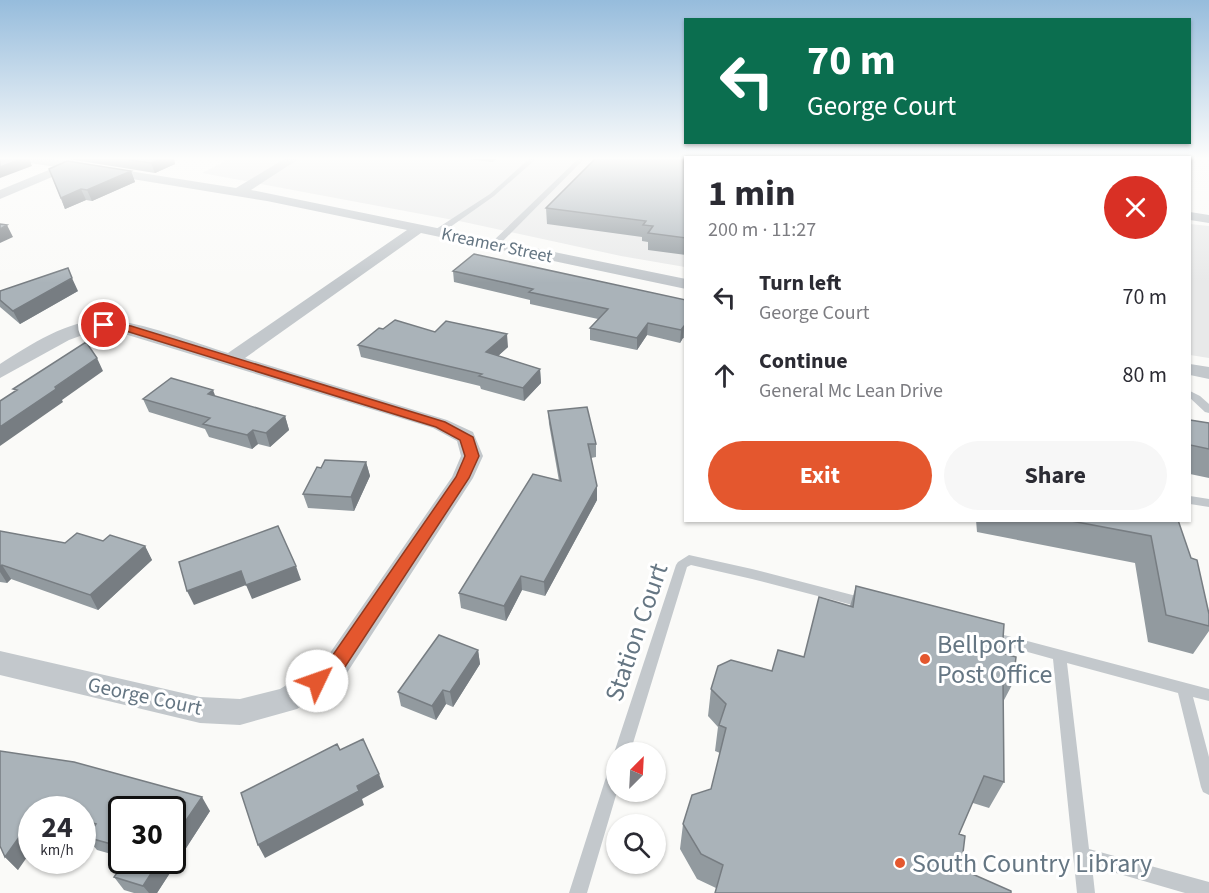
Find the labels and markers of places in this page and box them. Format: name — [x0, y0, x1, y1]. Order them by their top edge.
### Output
pin — [78, 299, 129, 350]
place label: Bellport Post Office — [937, 626, 1052, 693]
marker: Bellport Post Office — [918, 652, 932, 666]
place label: South Country Library — [912, 845, 1152, 882]
marker: South Country Library — [893, 856, 907, 870]

